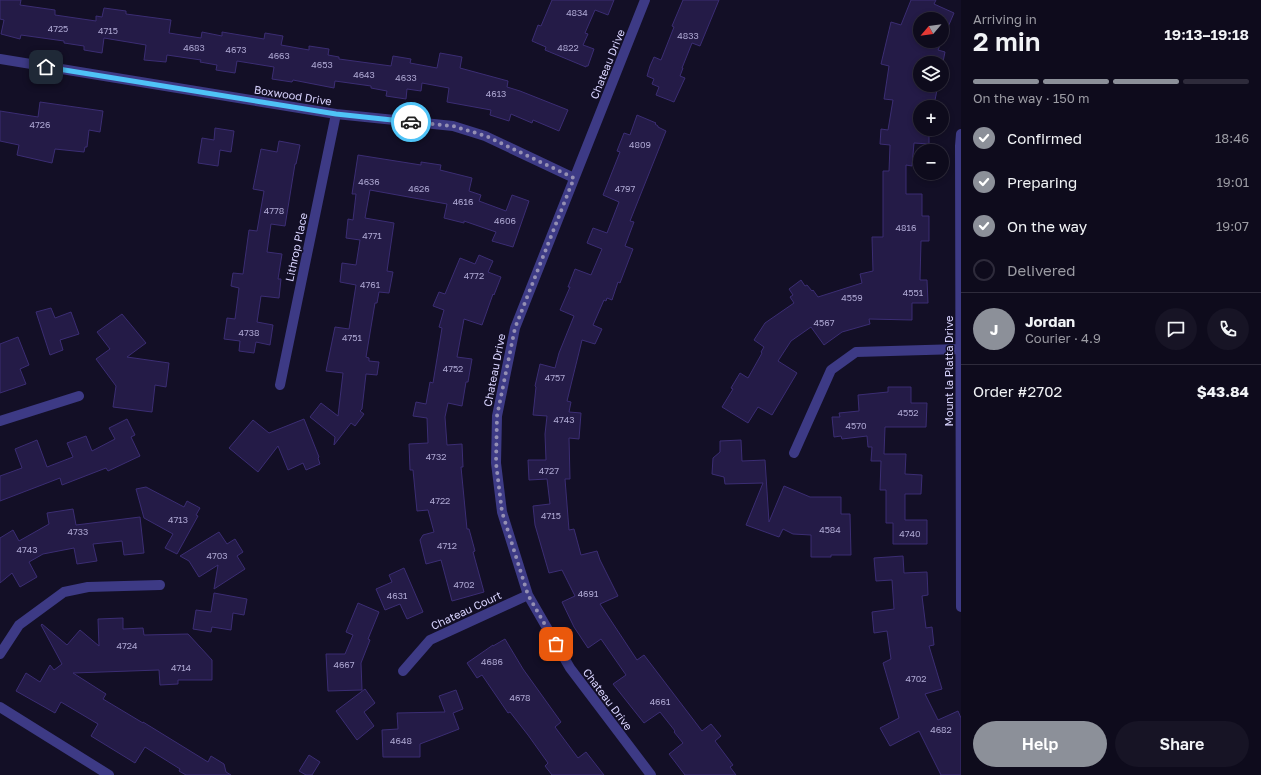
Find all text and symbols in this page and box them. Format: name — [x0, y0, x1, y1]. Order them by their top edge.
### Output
house number: 4834 — [566, 7, 588, 18]
text: Arriving in — [973, 11, 1037, 27]
north arrow — [913, 12, 949, 48]
map controls — [913, 12, 949, 180]
house number: 4725 — [48, 23, 68, 34]
house number: 4715 — [98, 25, 118, 36]
text: 19:13–19:18 — [1164, 25, 1249, 43]
text: 2 min — [973, 26, 1041, 57]
street label: Chateau Drive — [587, 27, 627, 101]
house number: 4833 — [677, 30, 699, 41]
house number: 4683 — [183, 42, 205, 53]
house number: 4822 — [557, 42, 579, 53]
house number: 4673 — [226, 44, 246, 55]
pin — [29, 50, 63, 84]
house number: 4663 — [268, 50, 290, 61]
icon: home — [35, 56, 57, 78]
button: layers — [913, 56, 949, 92]
house number: 4653 — [311, 59, 333, 70]
house number: 4643 — [353, 69, 375, 80]
house number: 4633 — [395, 72, 417, 83]
street label: Boxwood Drive — [253, 82, 333, 108]
house number: 4613 — [486, 88, 506, 99]
text: On the way · 150 m — [973, 90, 1090, 106]
button: + — [913, 100, 949, 136]
courier — [391, 102, 431, 142]
icon: car — [400, 111, 422, 133]
house number: 4726 — [30, 119, 50, 130]
icon: check — [973, 127, 995, 149]
text: Confirmed — [1007, 129, 1082, 147]
text: 18:46 — [1215, 130, 1249, 146]
house number: 4809 — [629, 139, 651, 150]
button: − — [913, 144, 949, 180]
icon: check — [973, 171, 995, 193]
text: Preparing — [1007, 173, 1077, 191]
text: 19:01 — [1217, 174, 1249, 190]
house number: 4636 — [358, 176, 380, 187]
house number: 4626 — [408, 183, 430, 194]
house number: 4797 — [615, 183, 635, 194]
house number: 4616 — [453, 196, 473, 207]
house number: 4778 — [264, 205, 284, 216]
street label: Lithrop Place — [282, 211, 310, 283]
house number: 4606 — [494, 215, 516, 226]
icon: check — [973, 215, 995, 237]
text: On the way — [1007, 217, 1087, 235]
text: 19:07 — [1216, 218, 1249, 234]
house number: 4816 — [896, 222, 916, 233]
house number: 4771 — [362, 230, 382, 241]
text: Delivered — [1007, 261, 1075, 279]
house number: 4772 — [464, 270, 484, 281]
house number: 4761 — [360, 279, 381, 290]
house number: 4551 — [903, 287, 924, 298]
house number: 4559 — [841, 292, 863, 303]
button: chat — [1155, 308, 1197, 350]
button: phone — [1207, 308, 1249, 350]
text: Jordan — [1025, 312, 1075, 330]
street label: Mount la Platta Drive — [942, 316, 955, 426]
house number: 4567 — [814, 317, 835, 328]
text: J — [990, 320, 998, 338]
house number: 4738 — [238, 327, 260, 338]
text: Courier · 4.9 — [1025, 330, 1101, 346]
house number: 4751 — [342, 332, 363, 343]
street label: Chateau Drive — [481, 332, 507, 408]
house number: 4752 — [443, 363, 463, 374]
house number: 4757 — [545, 372, 565, 383]
text: Order #2702 — [973, 382, 1062, 400]
text: $43.84 — [1197, 382, 1249, 400]
house number: 4552 — [897, 407, 919, 418]
house number: 4743 — [553, 414, 575, 425]
house number: 4570 — [845, 420, 867, 431]
house number: 4732 — [426, 451, 446, 462]
house number: 4727 — [539, 465, 559, 476]
house number: 4722 — [430, 495, 450, 506]
house number: 4715 — [541, 510, 561, 521]
house number: 4713 — [168, 514, 188, 525]
house number: 4584 — [819, 524, 841, 535]
house number: 4733 — [68, 526, 88, 537]
house number: 4740 — [899, 528, 921, 539]
house number: 4712 — [437, 540, 457, 551]
house number: 4743 — [16, 544, 38, 555]
house number: 4703 — [206, 550, 228, 561]
house number: 4702 — [453, 579, 475, 590]
street label: Chateau Court — [429, 588, 503, 632]
house number: 4691 — [578, 588, 599, 599]
house number: 4631 — [387, 590, 408, 601]
pin — [539, 627, 573, 661]
icon: bag — [545, 633, 567, 655]
house number: 4724 — [117, 640, 138, 651]
house number: 4686 — [481, 656, 503, 667]
house number: 4667 — [333, 659, 355, 670]
house number: 4714 — [171, 662, 192, 673]
street label: Chateau Drive — [581, 666, 635, 732]
house number: 4702 — [905, 673, 927, 684]
house number: 4678 — [509, 692, 531, 703]
house number: 4661 — [650, 696, 671, 707]
button: Help — [973, 721, 1107, 767]
button: Share — [1115, 721, 1249, 767]
house number: 4682 — [930, 724, 952, 735]
house number: 4648 — [390, 735, 412, 746]

